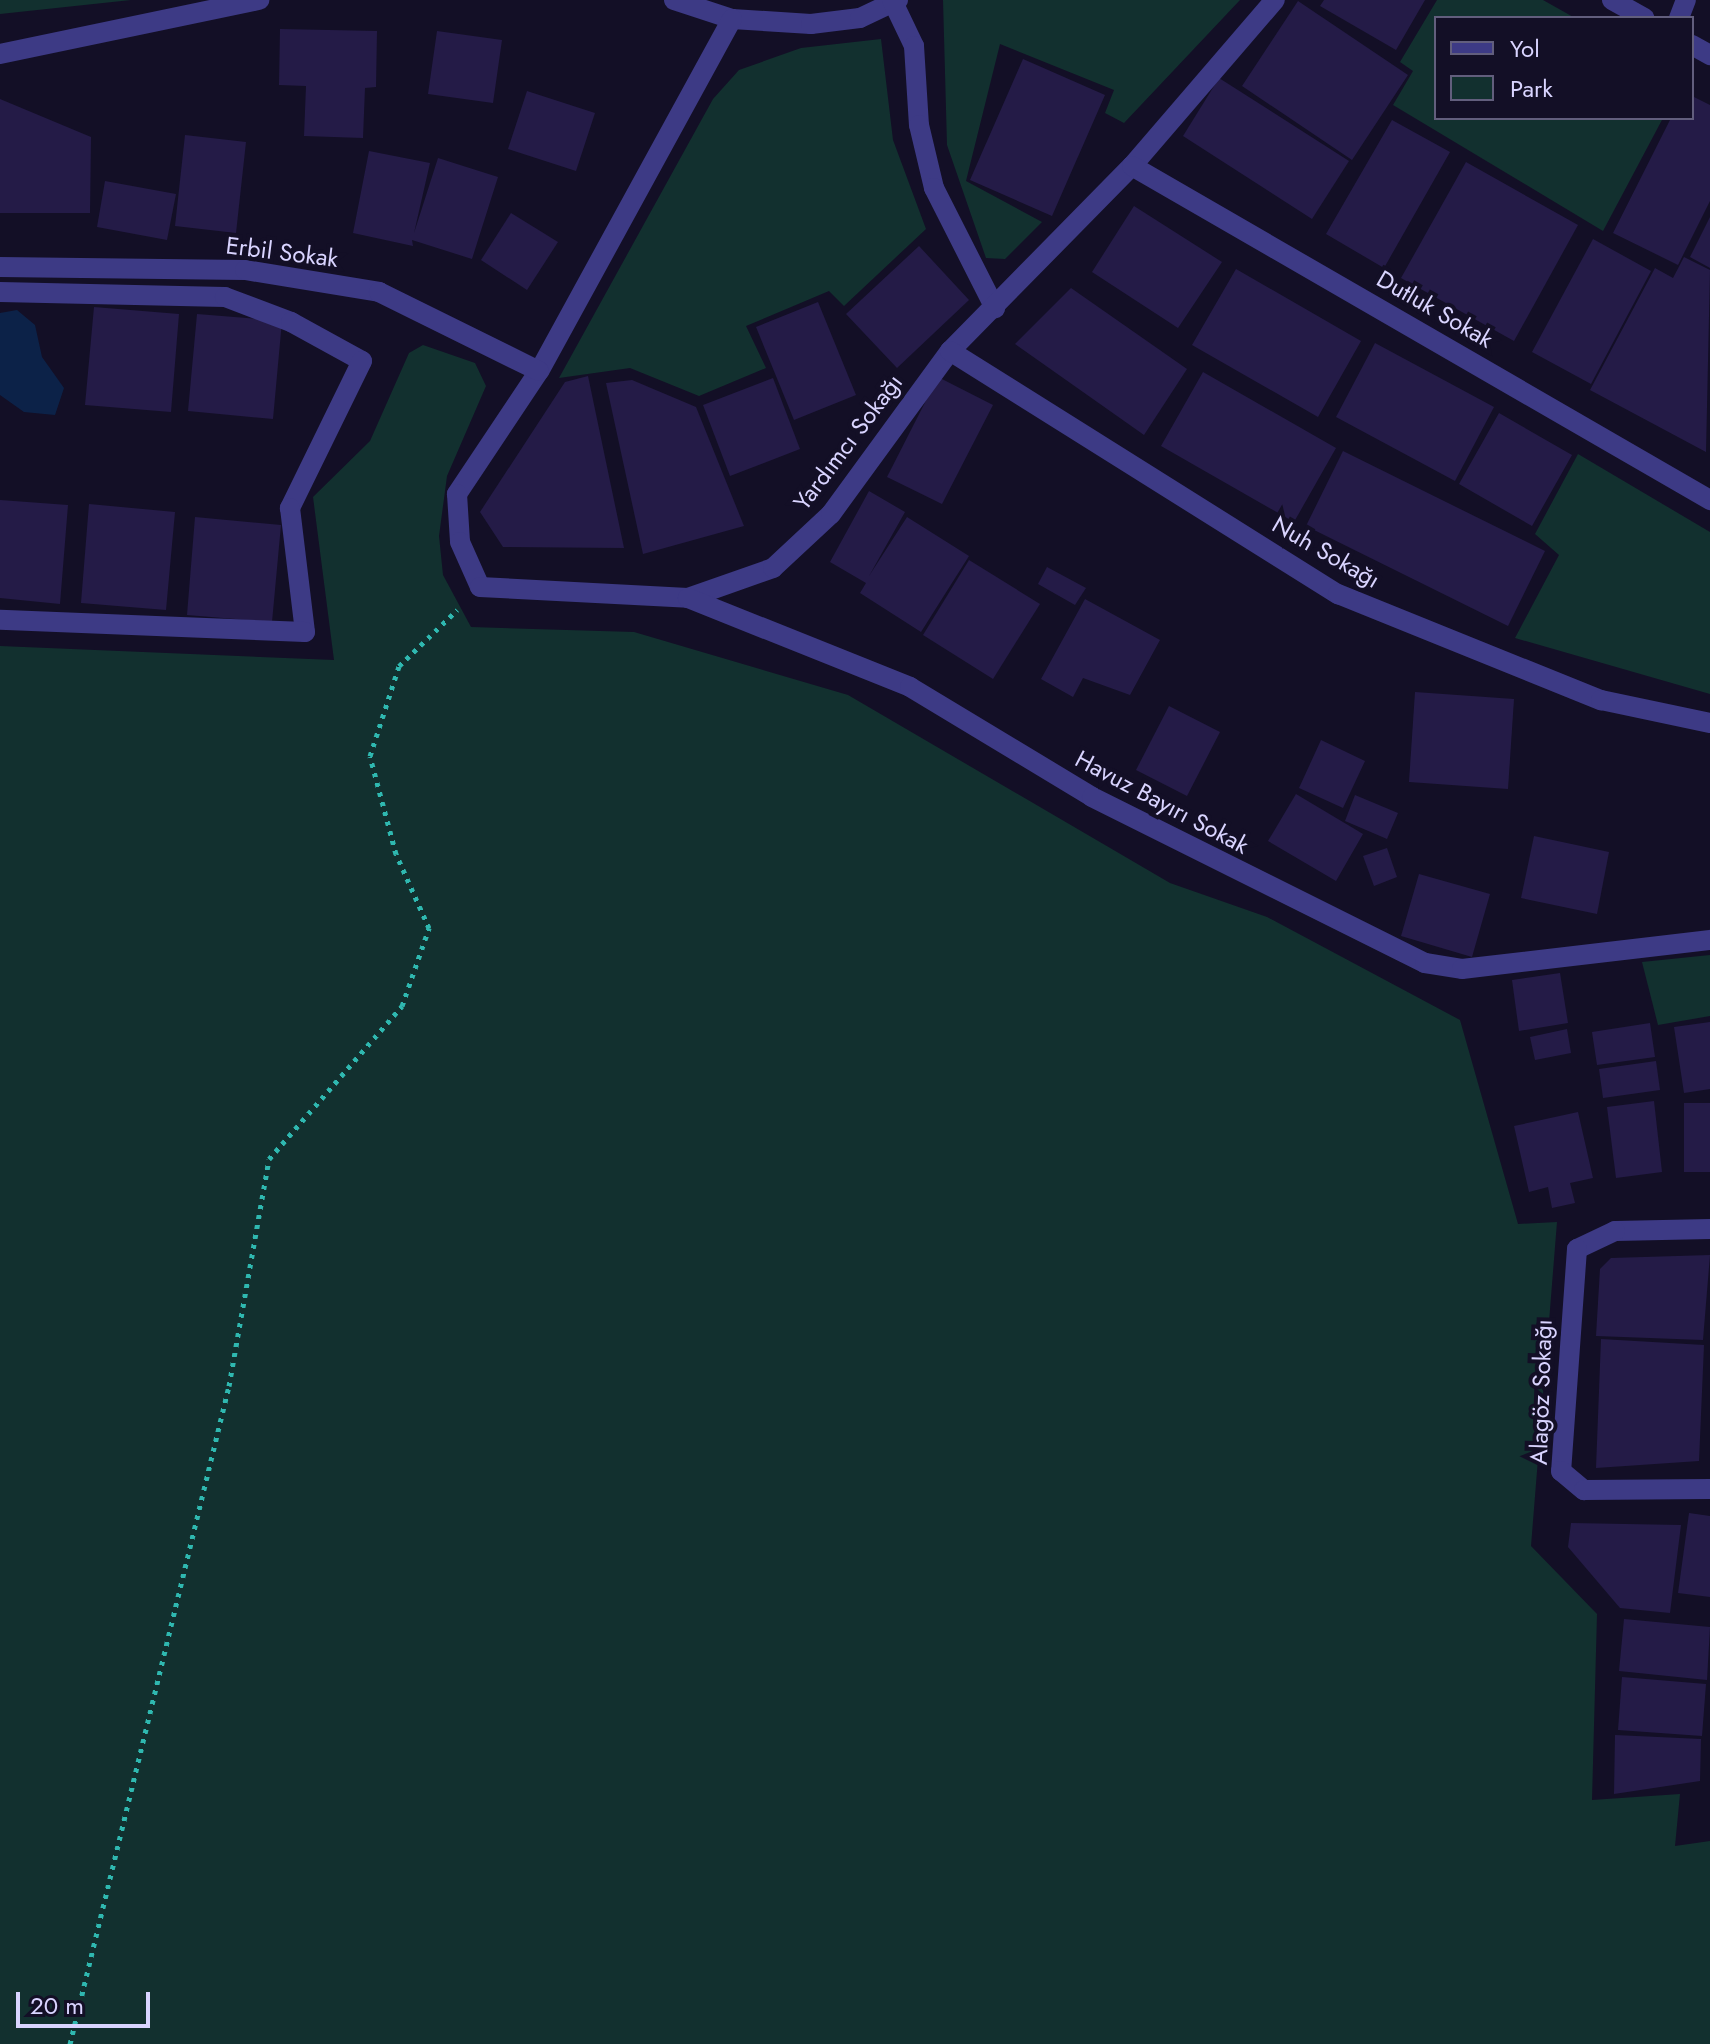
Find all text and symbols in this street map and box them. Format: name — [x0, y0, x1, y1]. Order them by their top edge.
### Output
legend — [1434, 16, 1694, 120]
text: Yol — [1510, 31, 1540, 66]
text: Park — [1510, 71, 1553, 106]
street label: Erbil Sokak — [224, 231, 340, 273]
street label: Dutluk Sokak — [1372, 264, 1498, 354]
street label: Yardımcı Sokağı — [788, 368, 908, 516]
street label: Nuh Sokağı — [1267, 510, 1385, 594]
street label: Havuz Bayırı Sokak — [1070, 744, 1254, 860]
street label: Alagöz Sokağı — [1524, 1319, 1558, 1465]
scale bar — [20, 1976, 154, 2026]
text: 20 m — [30, 1988, 84, 2023]

